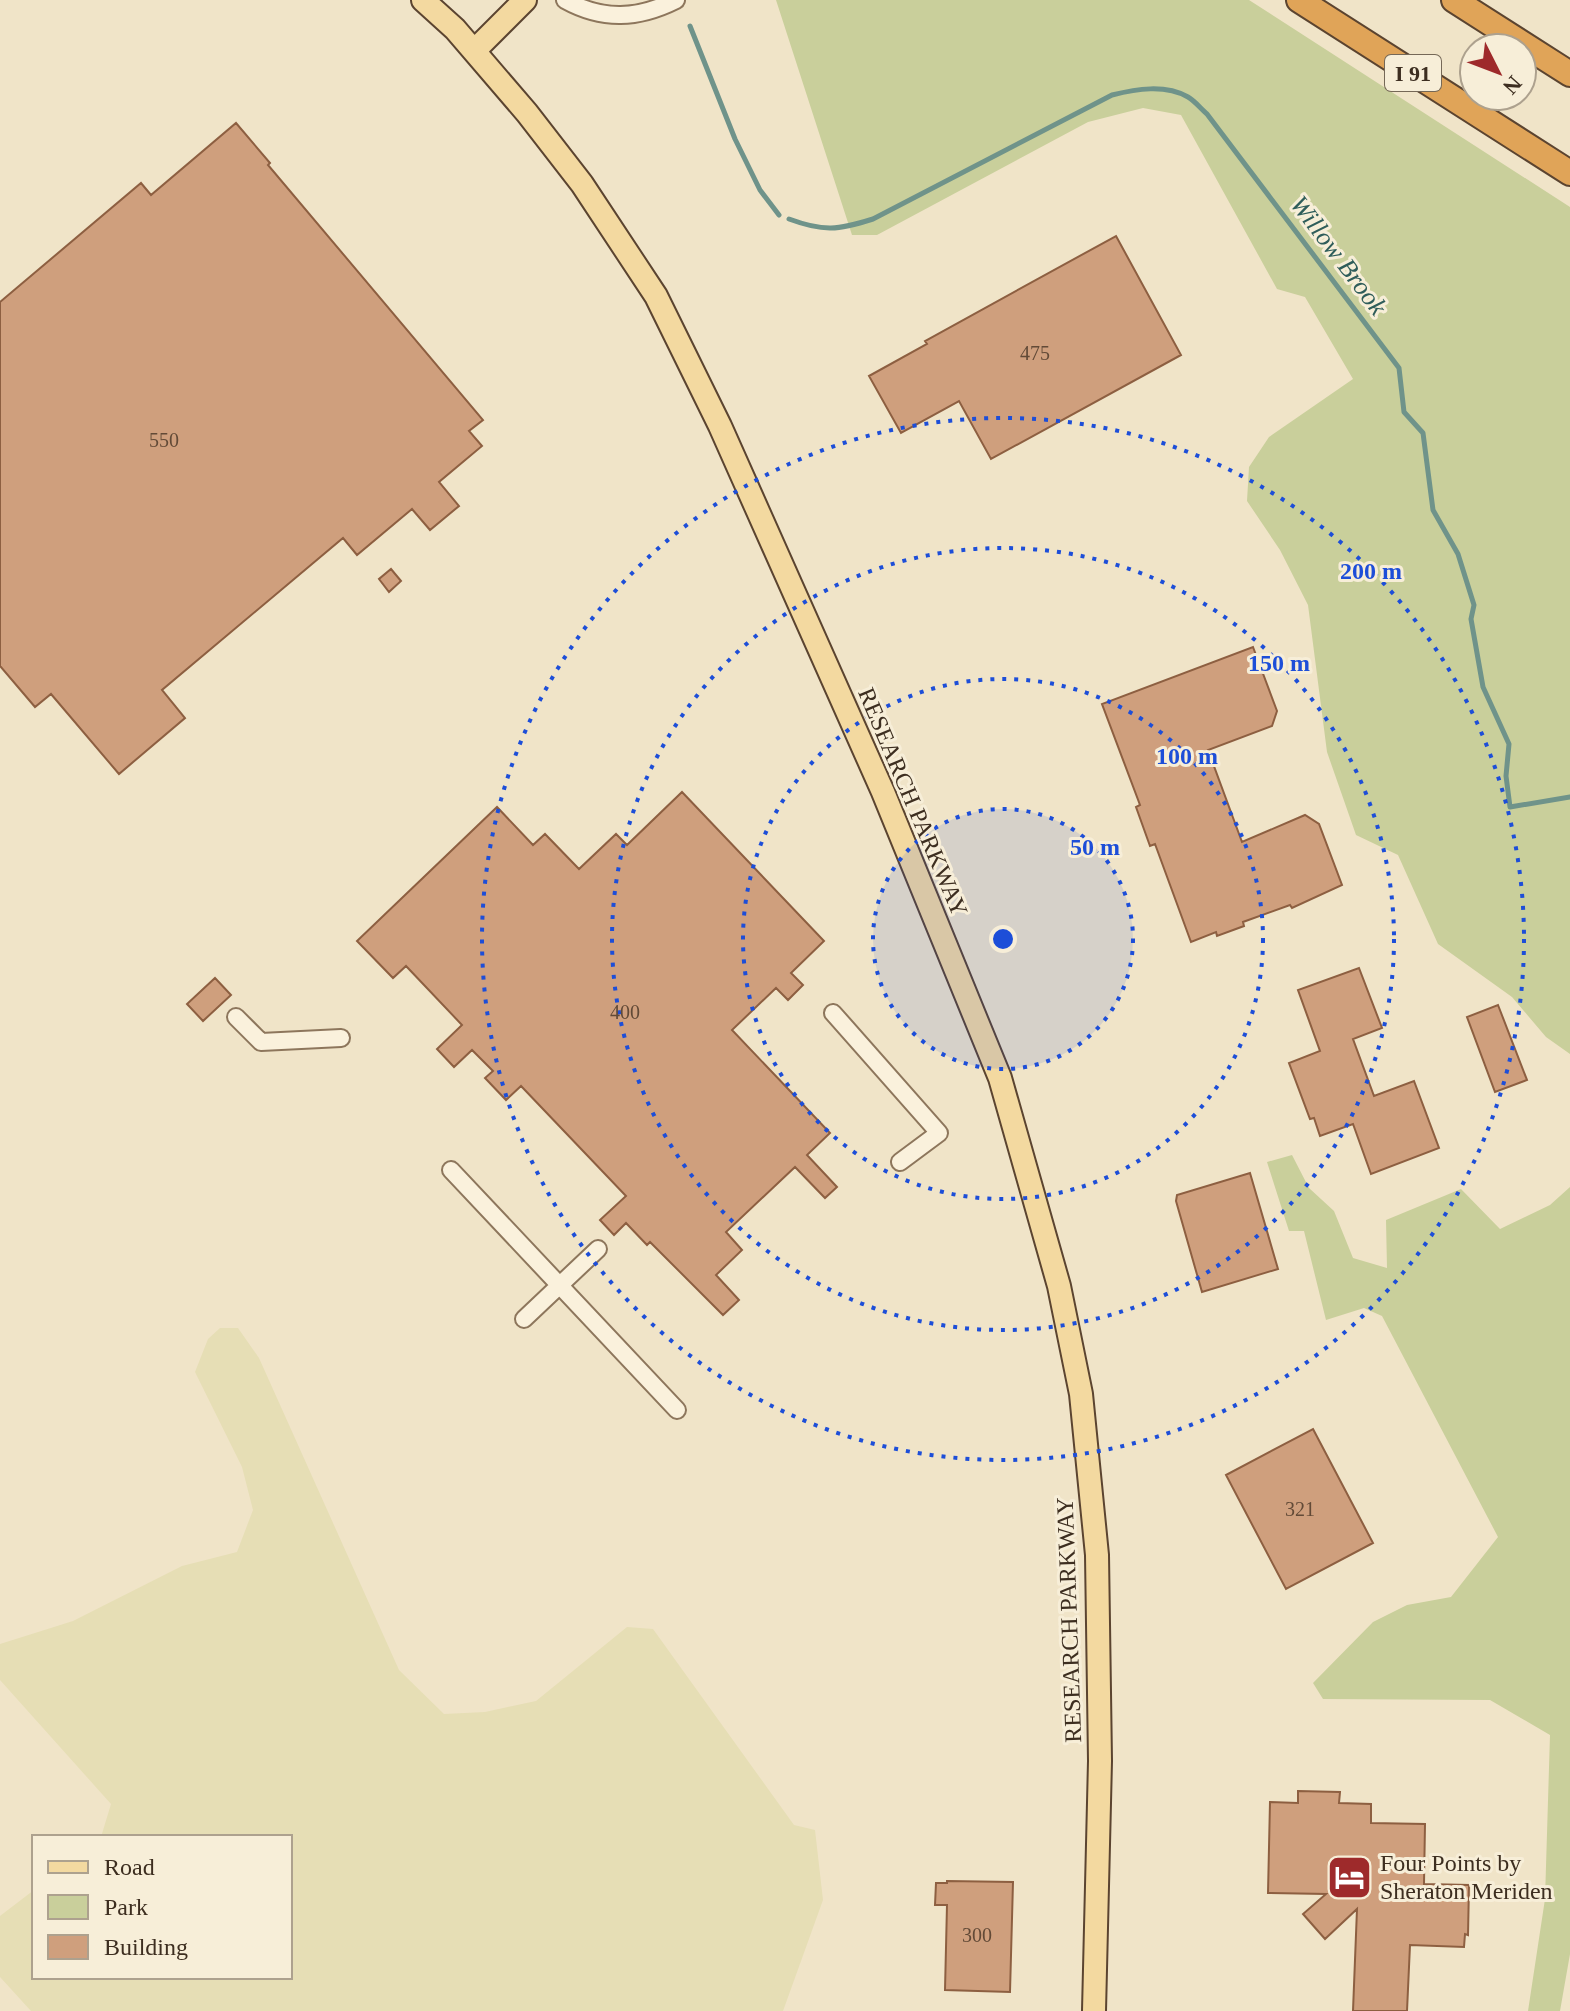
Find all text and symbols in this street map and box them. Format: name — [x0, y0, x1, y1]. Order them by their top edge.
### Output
north arrow — [1458, 32, 1538, 112]
road number: I 91 — [1385, 55, 1441, 91]
text: N — [1498, 71, 1527, 99]
water label: Willow Brook — [1284, 190, 1393, 321]
house number: 475 — [1020, 342, 1050, 364]
house number: 550 — [149, 429, 179, 451]
text: 200 m — [1340, 558, 1402, 584]
text: 150 m — [1248, 650, 1310, 676]
street label: RESEARCH PARKWAY — [853, 684, 973, 920]
text: 100 m — [1156, 743, 1218, 769]
text: 50 m — [1070, 834, 1120, 860]
centre of rings — [989, 925, 1017, 953]
house number: 400 — [610, 1001, 640, 1023]
street label: RESEARCH PARKWAY — [1052, 1497, 1086, 1743]
house number: 321 — [1285, 1498, 1315, 1520]
legend — [32, 1835, 292, 1979]
place label: Four Points by Sheraton Meriden — [1380, 1850, 1553, 1904]
hotel icon: Four Points by Sheraton Meriden — [1325, 1853, 1373, 1901]
text: Road — [104, 1854, 155, 1880]
text: Park — [104, 1894, 148, 1920]
house number: 300 — [962, 1924, 992, 1946]
text: Building — [104, 1934, 188, 1960]

